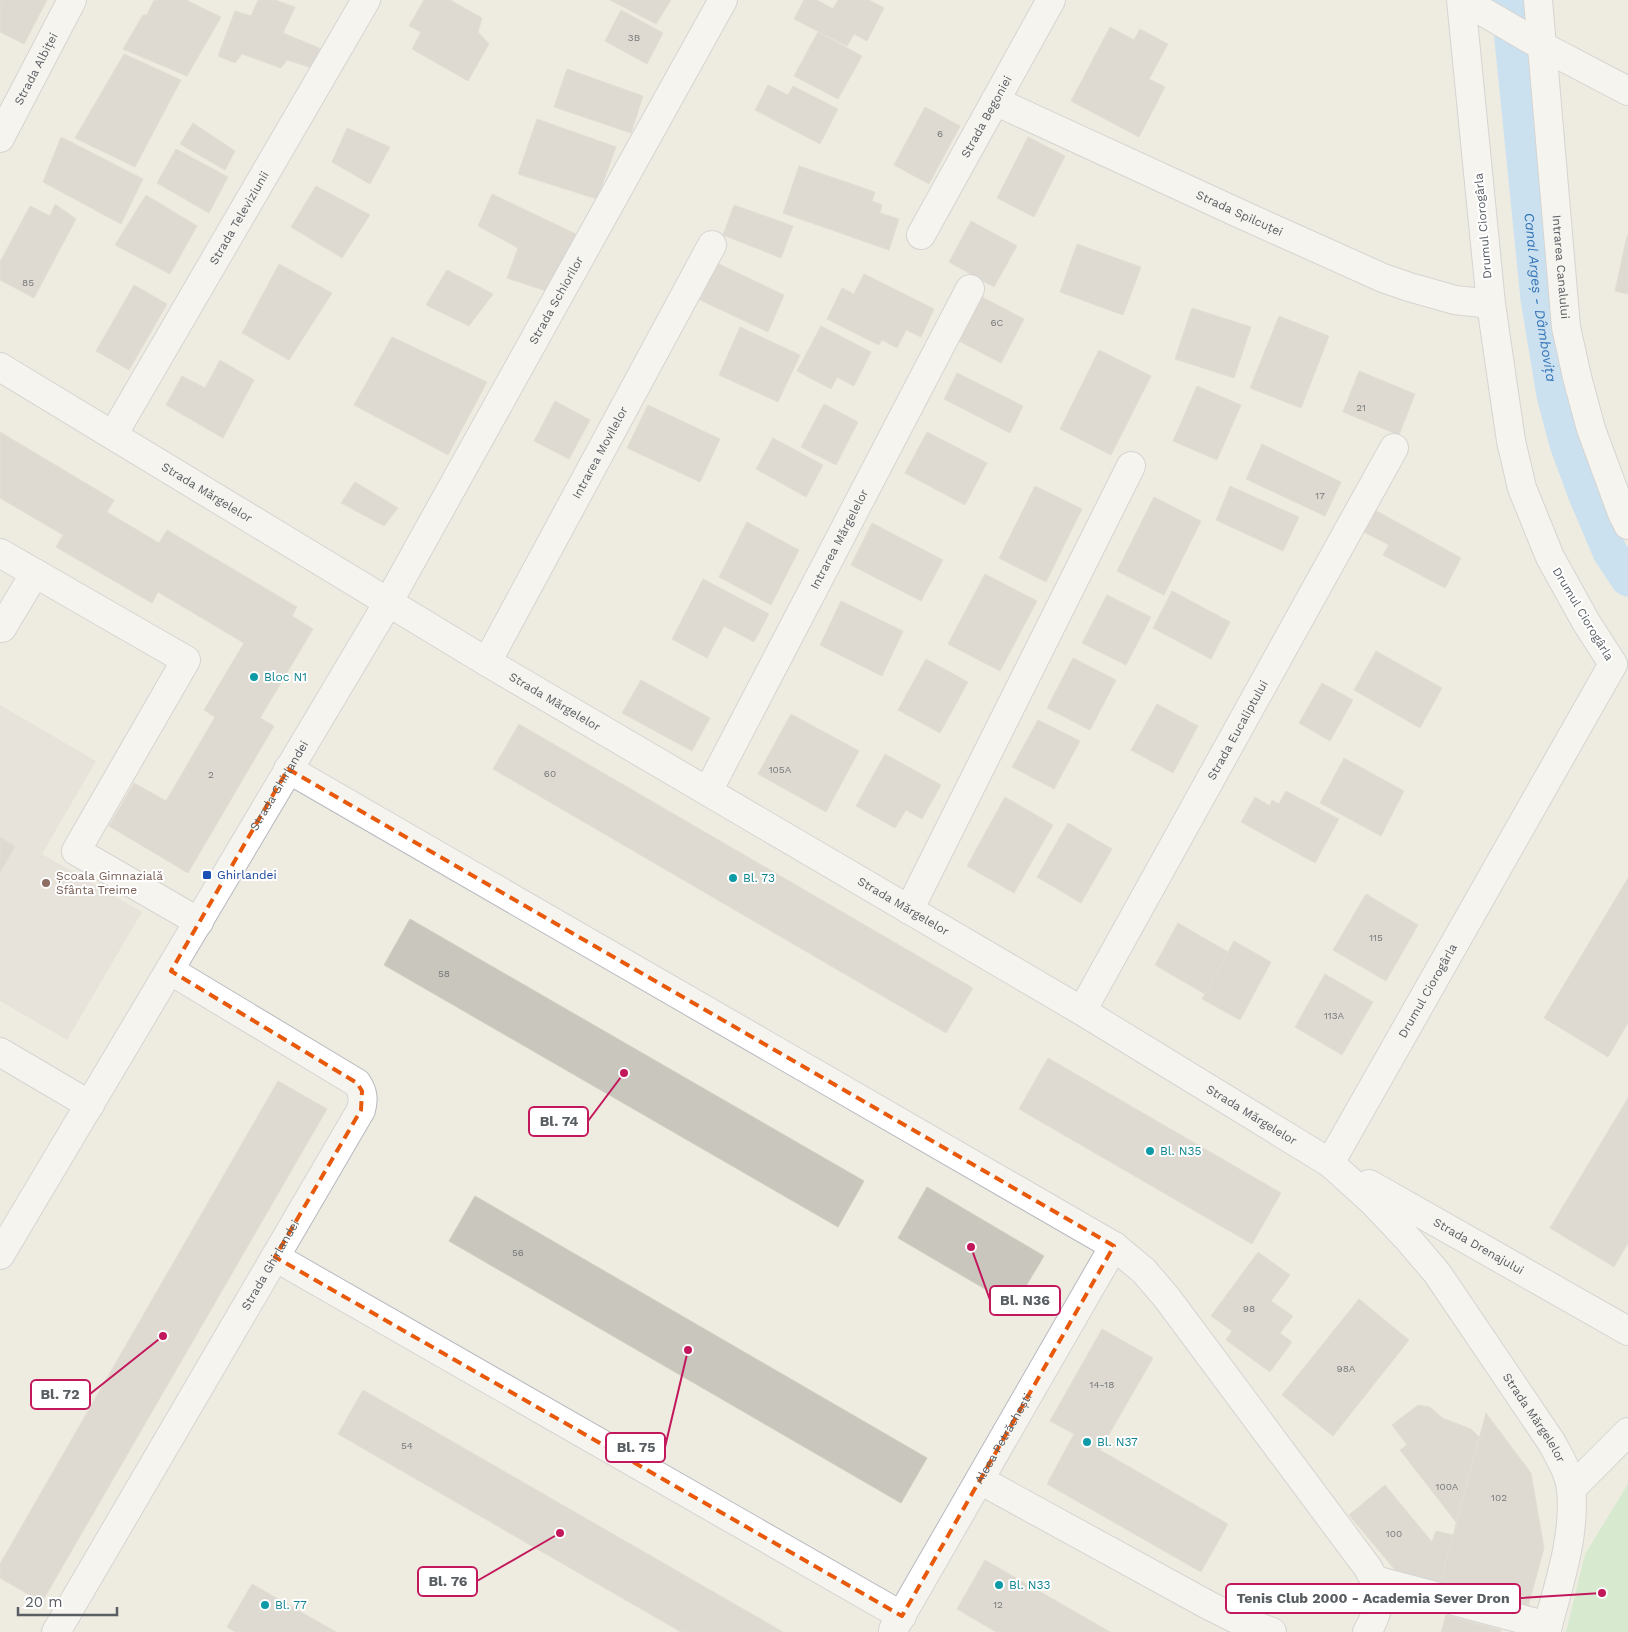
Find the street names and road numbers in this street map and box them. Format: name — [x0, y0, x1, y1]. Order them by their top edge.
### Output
street label: Strada Albiței — [11, 30, 61, 107]
street label: Strada Begoniei — [958, 73, 1015, 160]
street label: Strada Televiziunii — [207, 169, 272, 267]
street label: Drumul Ciorogârla — [1471, 172, 1495, 279]
street label: Strada Spilcuței — [1194, 187, 1285, 239]
street label: Intrarea Canalului — [1549, 214, 1572, 320]
street label: Strada Schiorilor — [526, 254, 586, 347]
street label: Intrarea Movilelor — [569, 404, 631, 501]
street label: Strada Mărgelelor — [159, 460, 255, 525]
street label: Intrarea Mărgelelor — [808, 487, 871, 592]
street label: Drumul Ciorogârla — [1550, 565, 1616, 663]
street label: Strada Mărgelelor — [507, 669, 603, 734]
street label: Strada Eucaliptului — [1204, 678, 1271, 783]
street label: Strada Ghirlandei — [247, 738, 311, 833]
street label: Strada Mărgelelor — [855, 874, 952, 939]
street label: Drumul Ciorogârla — [1395, 941, 1460, 1040]
street label: Strada Mărgelelor — [1204, 1082, 1299, 1148]
street label: Strada Drenajului — [1431, 1215, 1526, 1277]
street label: Strada Ghirlandei — [239, 1217, 302, 1313]
street label: Strada Mărgelelor — [1500, 1370, 1568, 1465]
street label: Aleea Petrăchești — [972, 1391, 1035, 1486]

